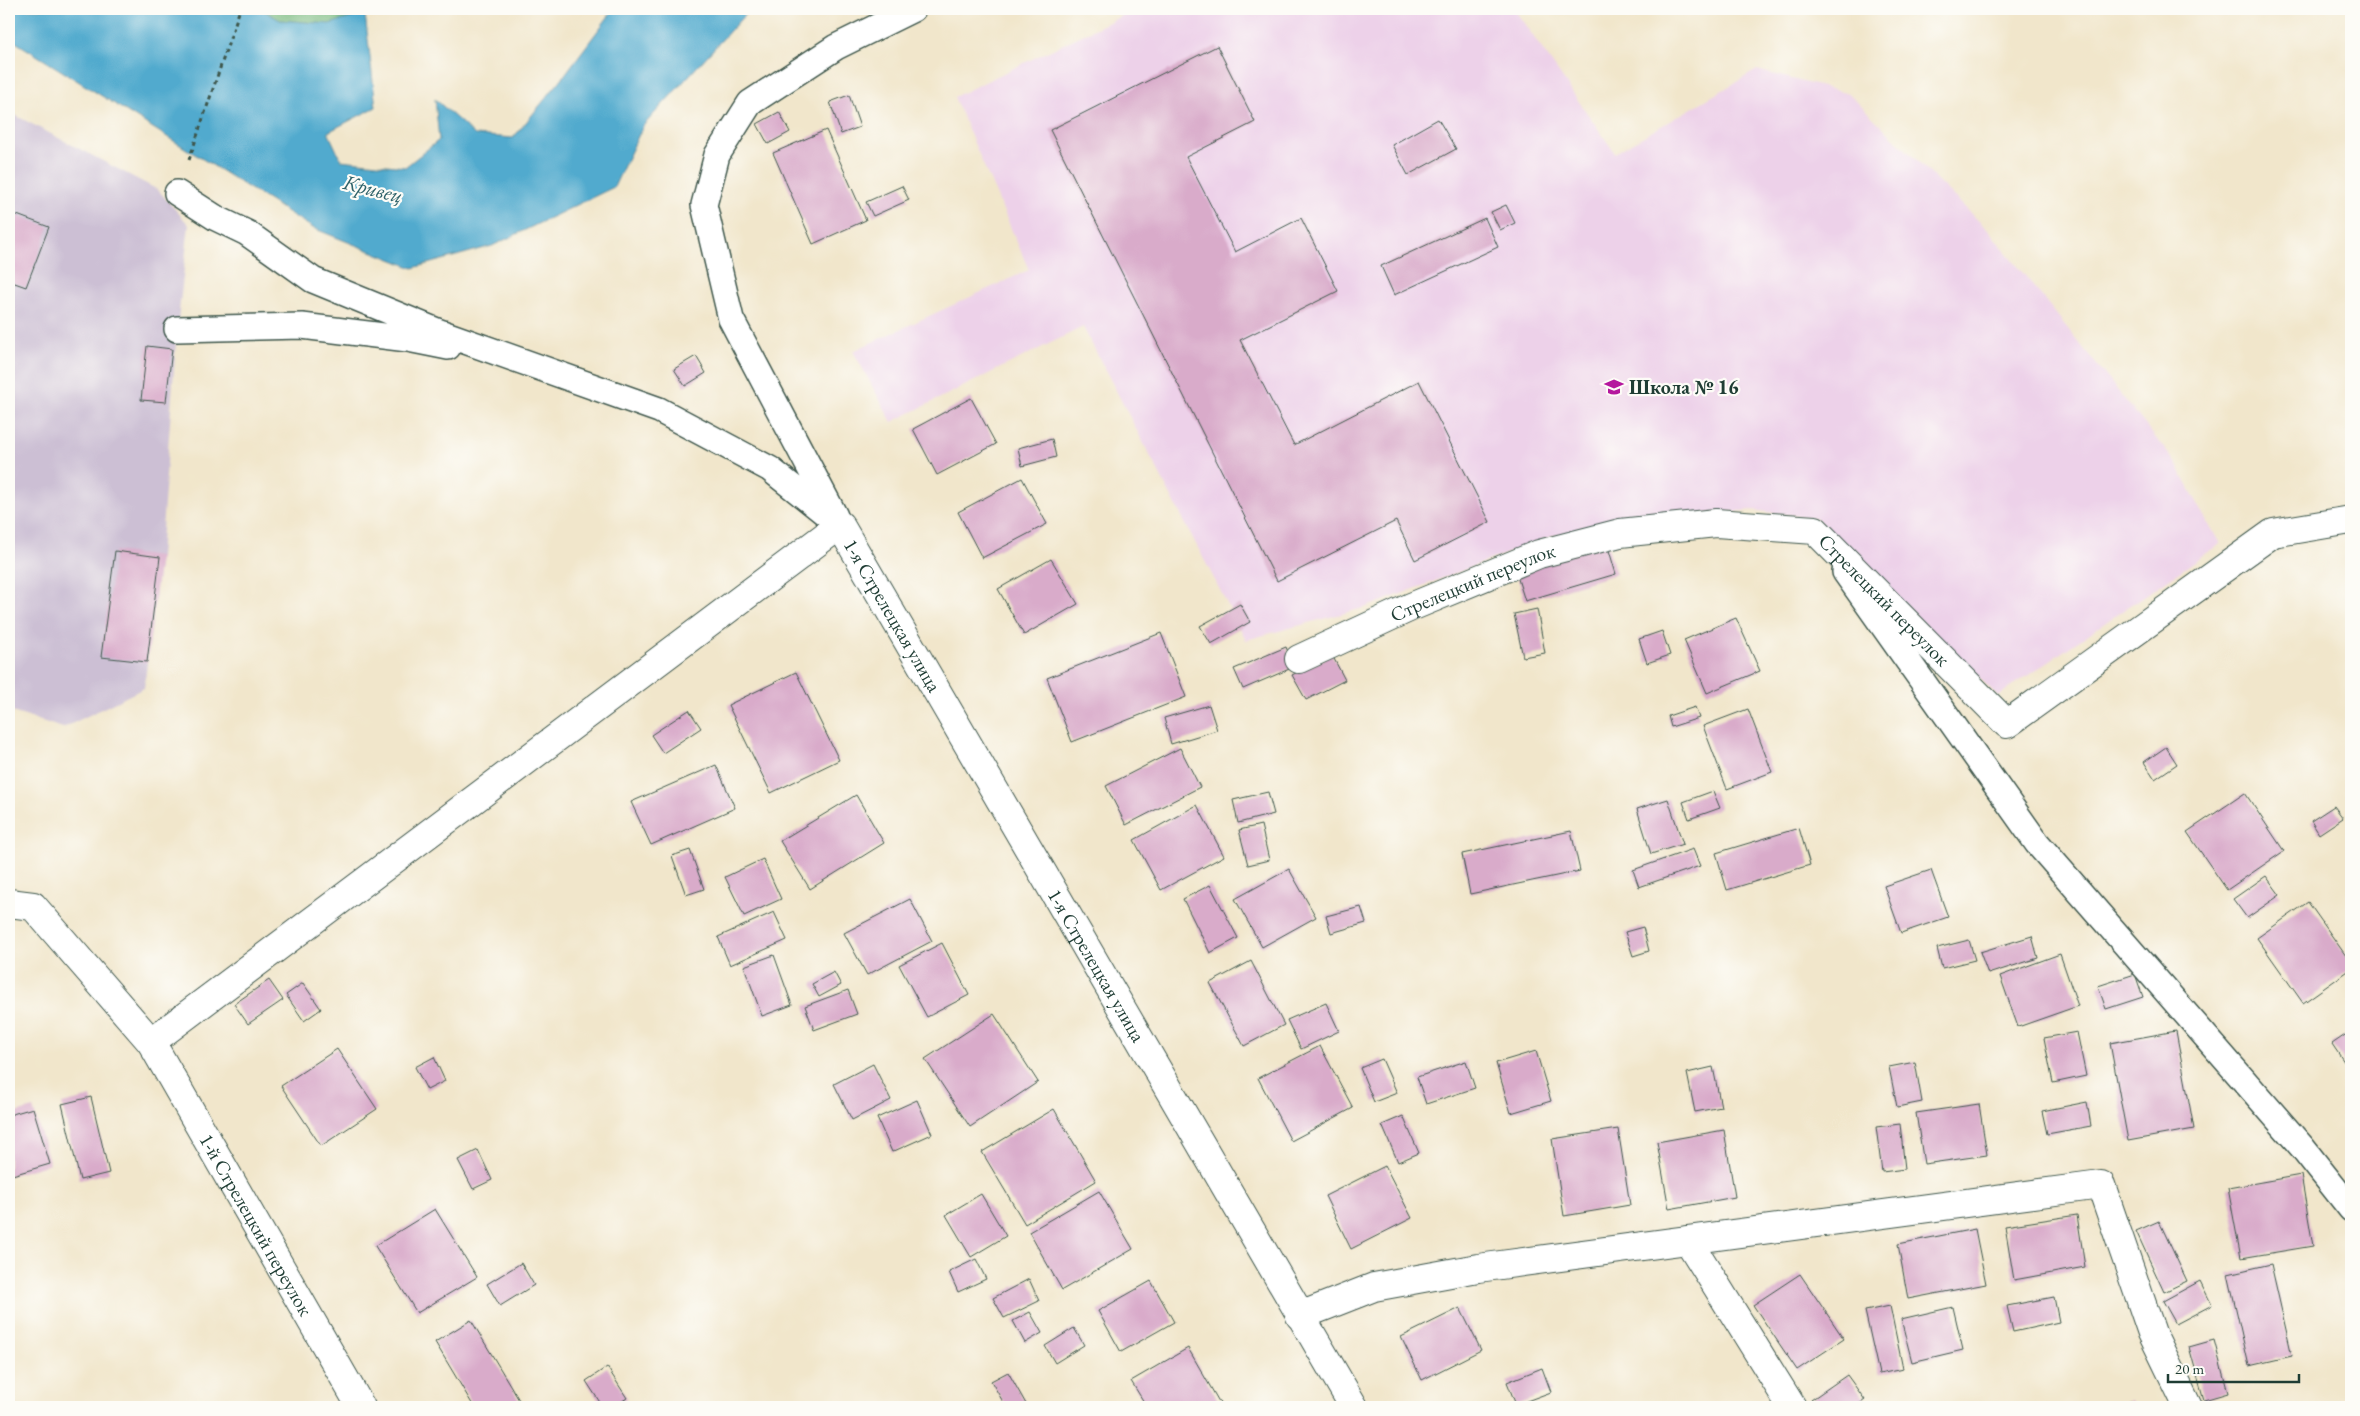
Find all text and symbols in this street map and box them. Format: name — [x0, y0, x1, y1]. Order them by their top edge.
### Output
water label: Кривец — [340, 168, 406, 209]
place label: Школа № 16 — [1629, 374, 1739, 400]
school or university icon: Школа № 16 — [1603, 376, 1625, 398]
street label: Стрелецкий переулок — [1813, 528, 1956, 672]
street label: 1-я Стрелецкая улица — [838, 534, 948, 697]
street label: Стрелецкий переулок — [1386, 537, 1558, 628]
street label: 1-я Стрелецкая улица — [1042, 884, 1151, 1047]
street label: 1-й Стрелецкий переулок — [193, 1129, 319, 1321]
scale bar — [2168, 1351, 2299, 1383]
text: 20 m — [2175, 1359, 2204, 1378]

